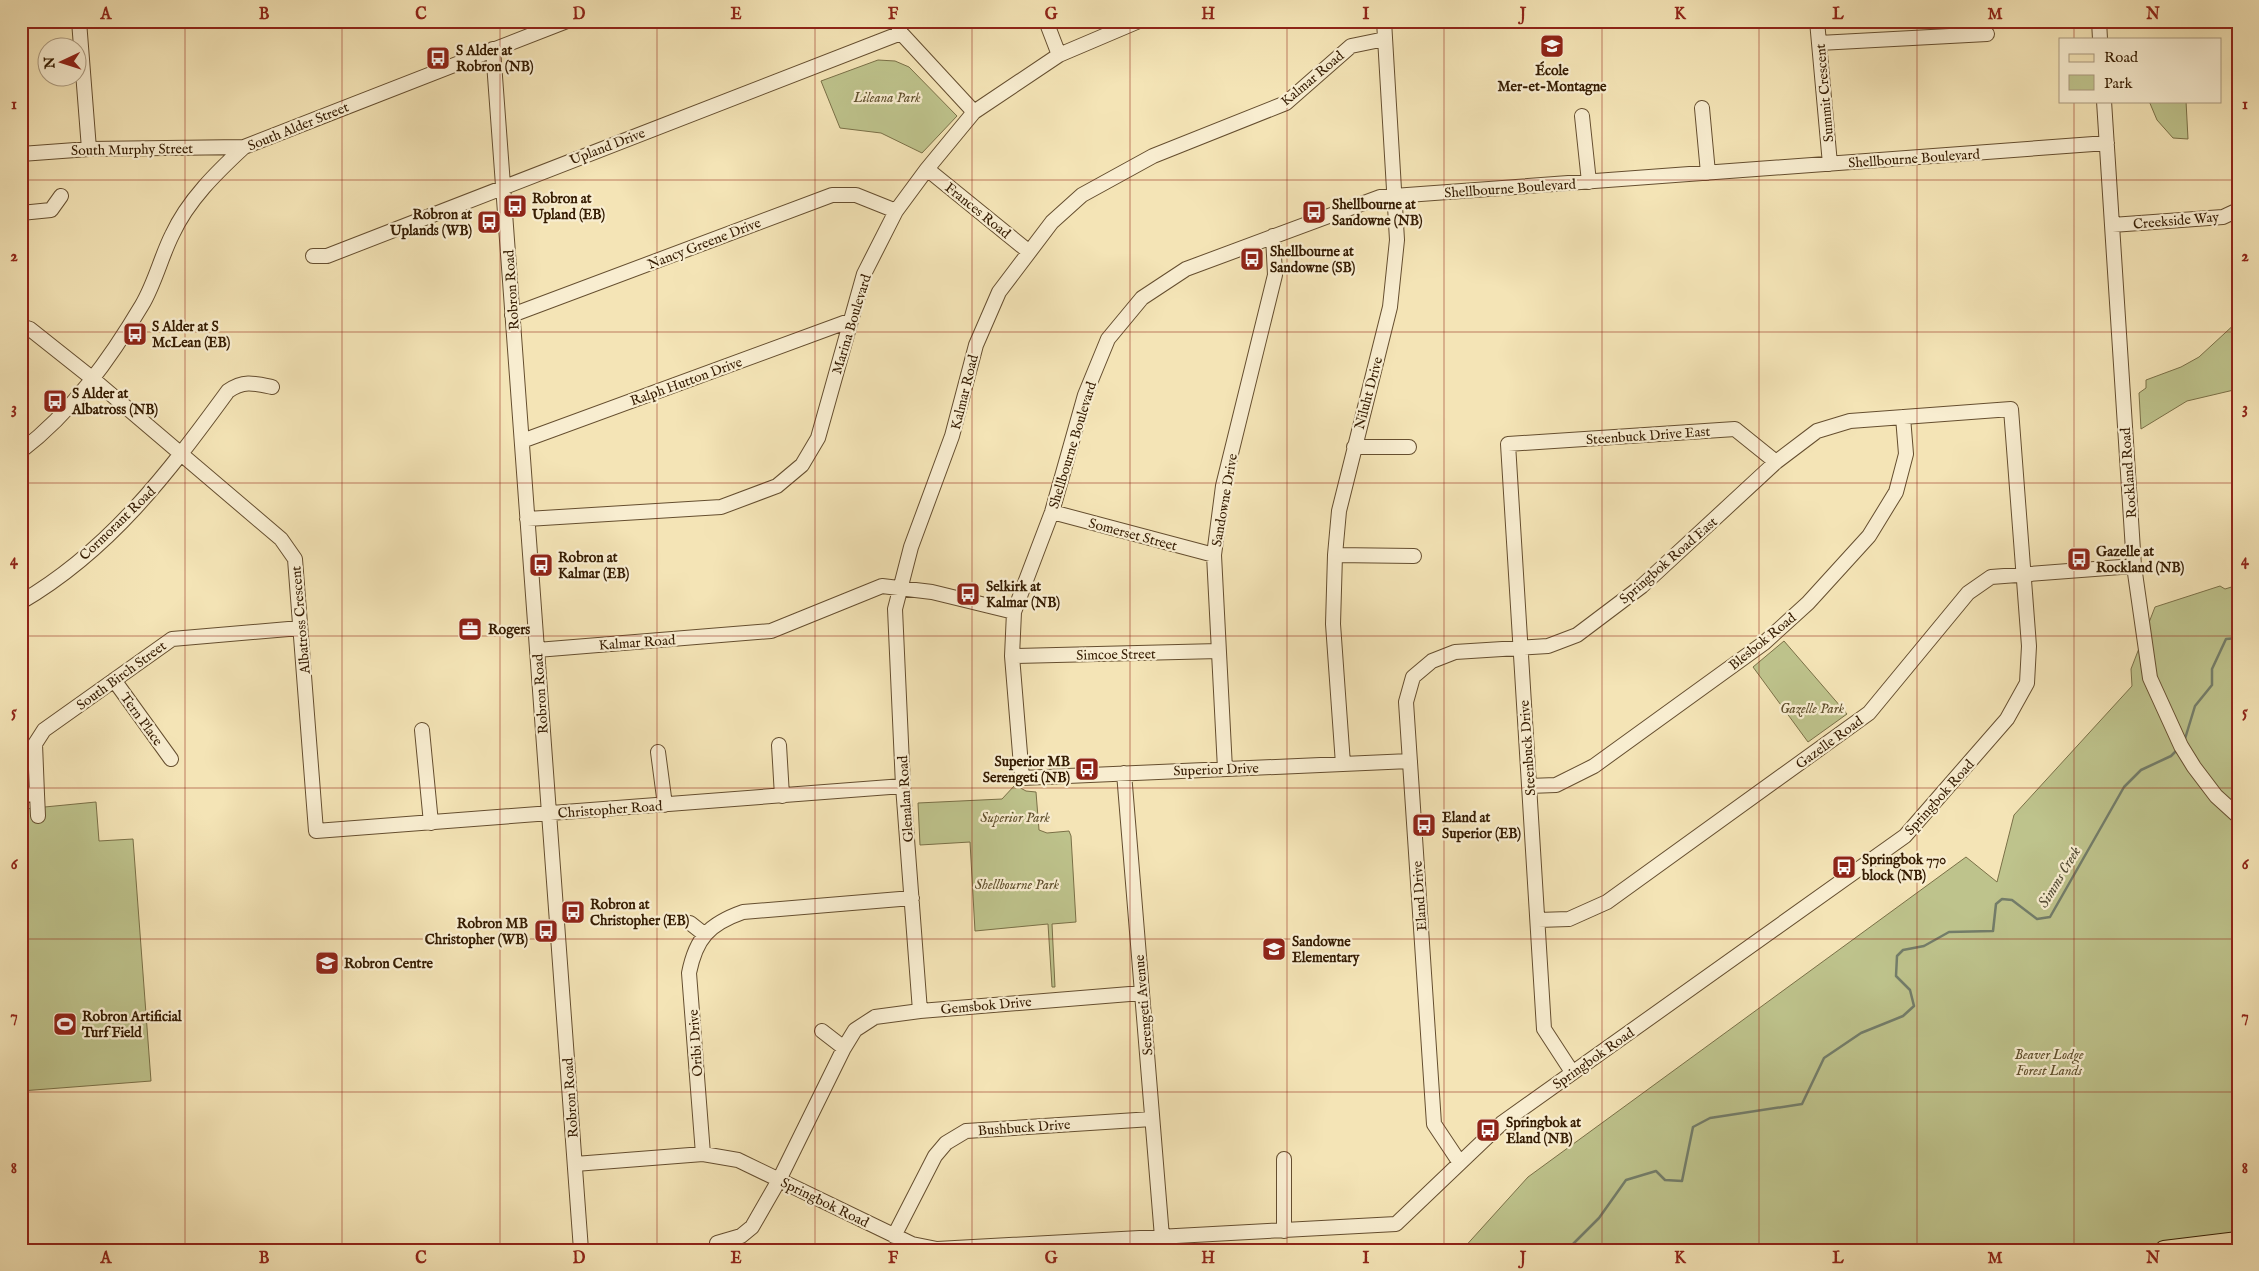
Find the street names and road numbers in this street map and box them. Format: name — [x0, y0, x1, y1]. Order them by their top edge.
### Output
street label: Summit Crescent — [1812, 43, 1838, 143]
street label: Kalmar Road — [1277, 47, 1348, 110]
street label: South Alder Street — [245, 98, 352, 155]
street label: Upland Drive — [567, 124, 648, 170]
street label: South Murphy Street — [71, 140, 193, 160]
street label: Shellbourne Boulevard — [1848, 145, 1981, 173]
street label: Shellbourne Boulevard — [1444, 175, 1577, 203]
street label: Frances Road — [941, 179, 1014, 243]
street label: Creekside Way — [2132, 208, 2220, 234]
street label: Nancy Greene Drive — [645, 214, 764, 274]
street label: Robron Road — [500, 249, 524, 331]
street label: Marina Boulevard — [828, 272, 876, 377]
street label: Kalmar Road — [947, 352, 983, 432]
street label: Ralph Hutton Drive — [628, 353, 745, 411]
street label: Niluht Drive — [1351, 354, 1387, 432]
street label: Shellbourne Boulevard — [1045, 379, 1101, 511]
street label: Steenbuck Drive East — [1585, 423, 1711, 449]
street label: Rockland Road — [2117, 426, 2141, 519]
street label: Sandowne Drive — [1208, 452, 1242, 548]
street label: Cormorant Road — [76, 482, 160, 565]
street label: Springbok Road East — [1616, 513, 1722, 608]
street label: Somerset Street — [1086, 514, 1179, 555]
street label: Albatross Crescent — [287, 565, 315, 676]
street label: Blesbok Road — [1725, 609, 1800, 674]
street label: Kalmar Road — [598, 631, 676, 655]
street label: South Birch Street — [73, 637, 170, 714]
street label: Simcoe Street — [1076, 645, 1156, 665]
street label: Robron Road — [529, 653, 553, 735]
street label: Tern Place — [116, 689, 167, 750]
street label: Steenbuck Drive — [1516, 699, 1540, 796]
street label: Gazelle Road — [1792, 712, 1867, 773]
street label: Glenalan Road — [894, 754, 918, 843]
street label: Springbok Road — [1901, 756, 1979, 839]
street label: Superior Drive — [1173, 759, 1260, 780]
street label: Christopher Road — [557, 797, 663, 823]
street label: Eland Drive — [1409, 860, 1431, 932]
street label: Serengeti Avenue — [1131, 953, 1157, 1056]
street label: Gemsbok Drive — [940, 993, 1033, 1019]
street label: Oribi Drive — [685, 1008, 707, 1077]
street label: Springbok Road — [1549, 1024, 1638, 1094]
street label: Robron Road — [559, 1057, 583, 1139]
street label: Bushbuck Drive — [977, 1116, 1072, 1140]
street label: Springbok Road — [778, 1174, 872, 1232]

